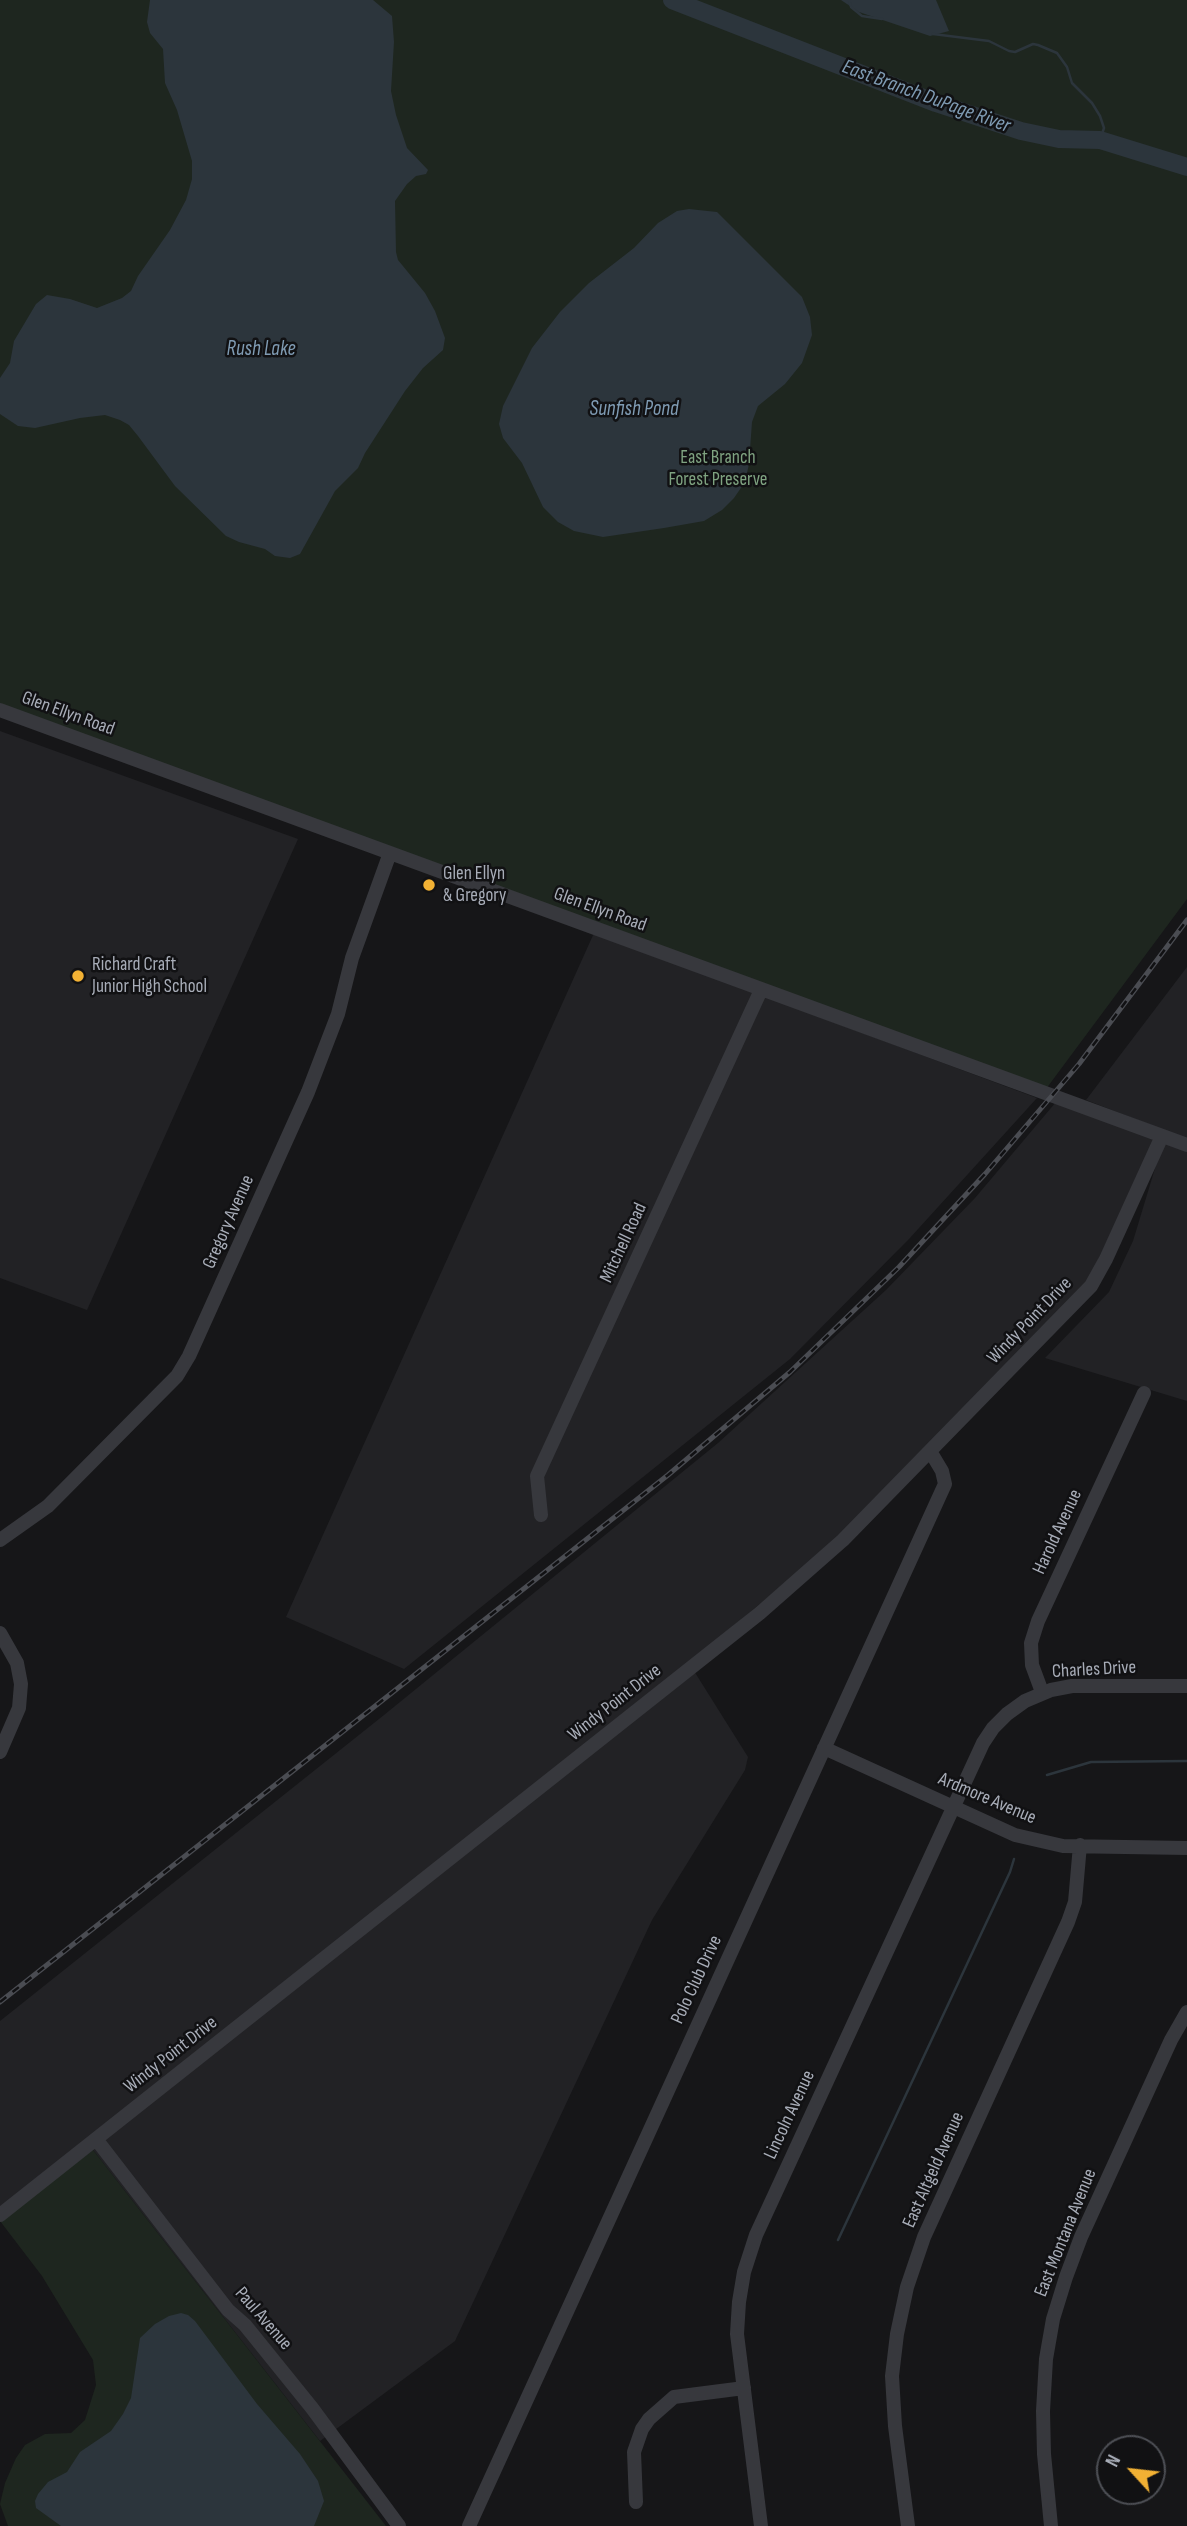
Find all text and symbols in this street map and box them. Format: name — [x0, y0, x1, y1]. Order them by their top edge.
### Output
water label: East Branch DuPage River — [838, 55, 1014, 139]
water label: Rush Lake — [226, 337, 296, 363]
water label: Sunfish Pond — [589, 397, 679, 423]
park label: East Branch Forest Preserve — [669, 447, 767, 491]
street label: Glen Ellyn Road — [19, 687, 117, 741]
place label: Glen Ellyn & Gregory — [443, 863, 506, 907]
marker: Glen Ellyn & Gregory — [421, 877, 437, 893]
street label: Glen Ellyn Road — [551, 883, 649, 937]
place label: Richard Craft Junior High School — [92, 954, 207, 998]
marker: Richard Craft Junior High School — [70, 968, 86, 984]
street label: Gregory Avenue — [198, 1172, 260, 1272]
street label: Mitchell Road — [596, 1199, 652, 1287]
street label: Windy Point Drive — [983, 1273, 1077, 1369]
street label: Harold Avenue — [1028, 1486, 1088, 1578]
street label: Charles Drive — [1051, 1656, 1137, 1684]
street label: Windy Point Drive — [564, 1660, 666, 1746]
street label: Ardmore Avenue — [935, 1768, 1039, 1830]
street label: Polo Club Drive — [667, 1932, 727, 2028]
street label: Windy Point Drive — [120, 2012, 222, 2098]
street label: Lincoln Avenue — [760, 2067, 820, 2163]
street label: East Altgeld Avenue — [898, 2109, 970, 2231]
street label: East Montana Avenue — [1030, 2166, 1102, 2300]
street label: Paul Avenue — [229, 2283, 297, 2355]
north arrow — [1096, 2435, 1166, 2505]
text: N — [1101, 2451, 1126, 2471]

